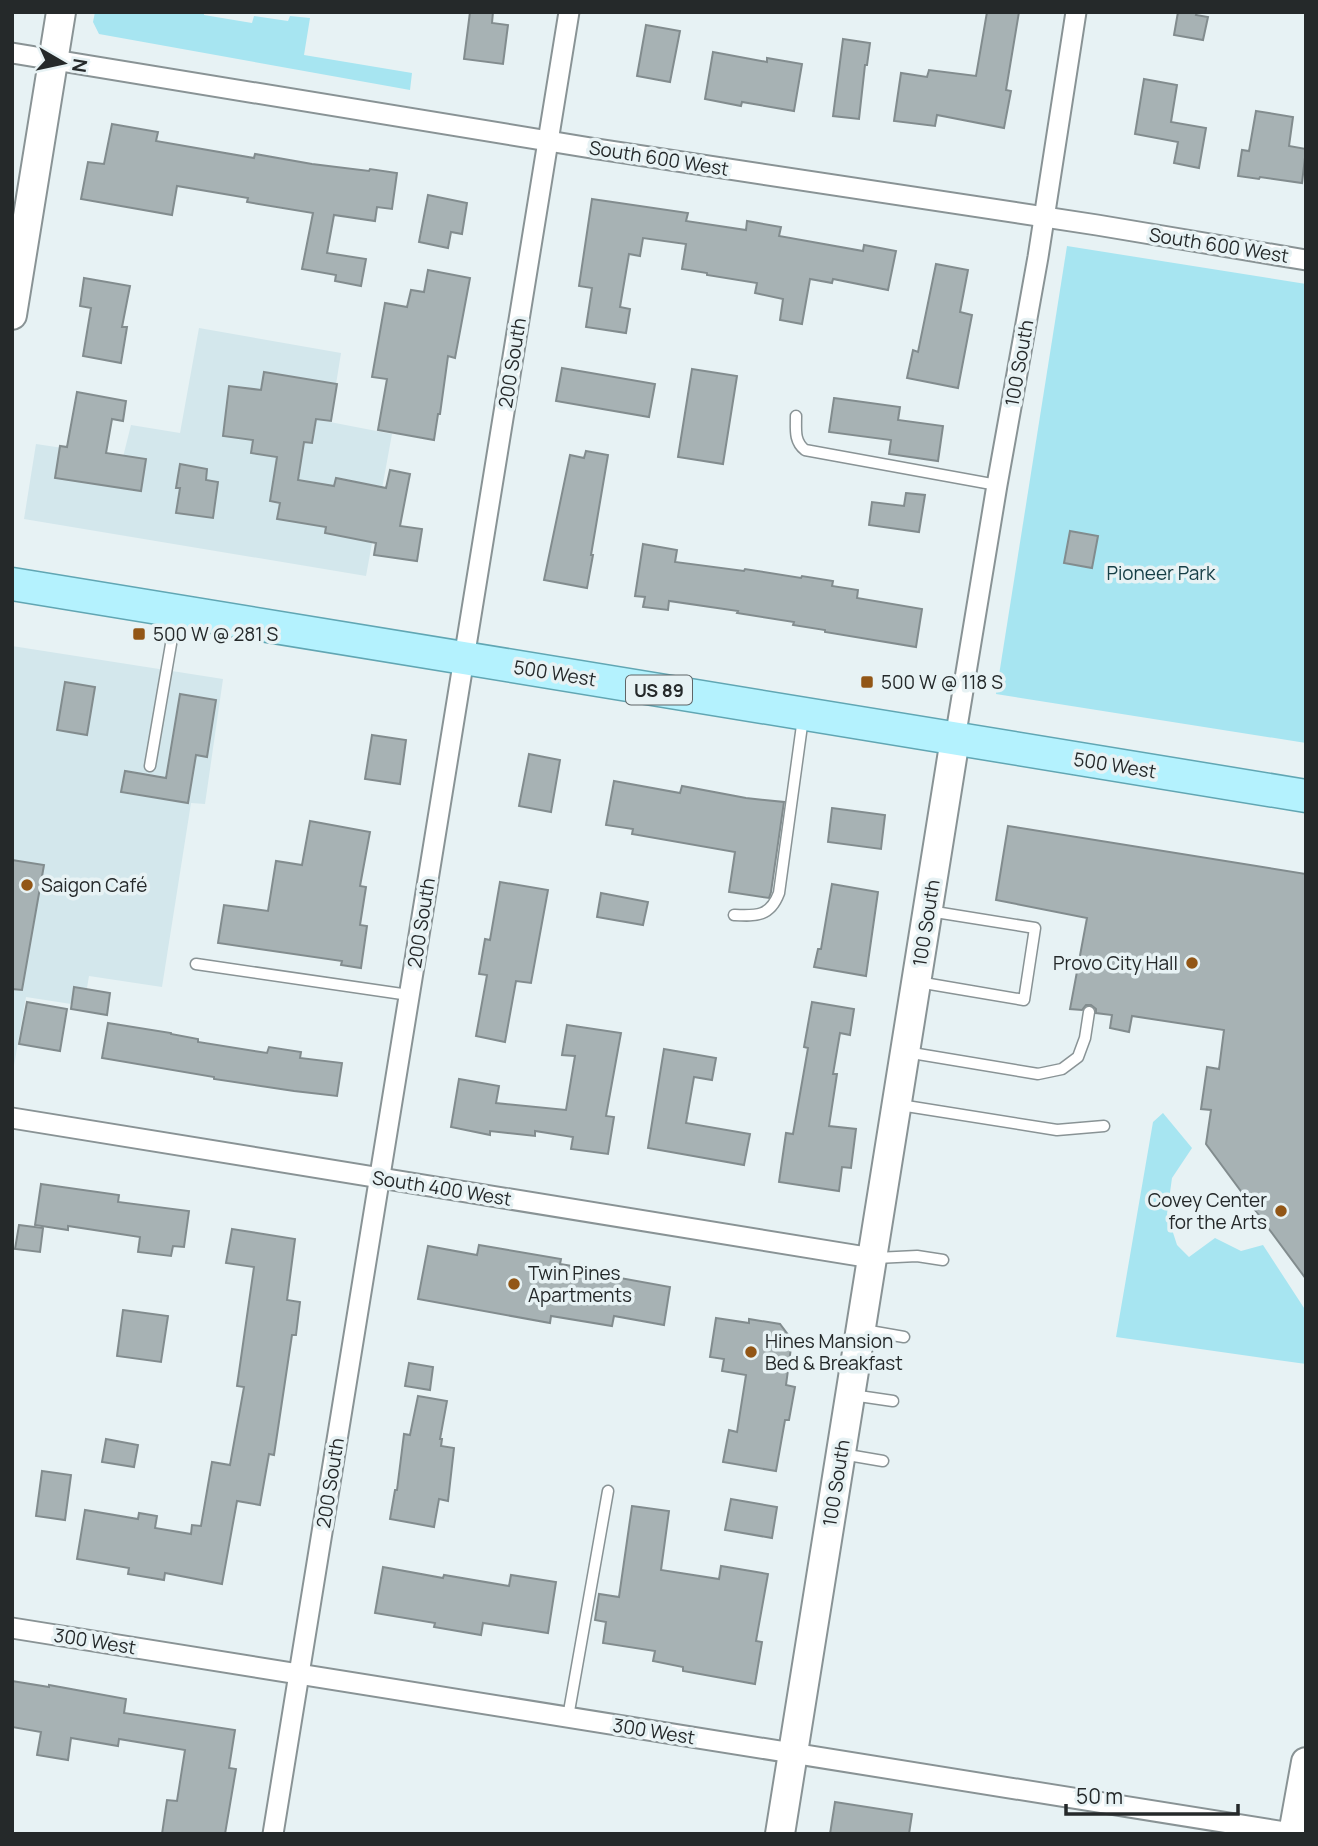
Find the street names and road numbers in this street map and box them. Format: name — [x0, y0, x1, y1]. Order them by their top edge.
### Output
street label: South 600 West — [587, 134, 731, 182]
street label: South 600 West — [1147, 221, 1291, 269]
street label: 200 South — [492, 316, 532, 410]
street label: 100 South — [999, 318, 1039, 408]
street label: 500 West — [512, 654, 598, 692]
road number: US 89 — [626, 676, 692, 704]
street label: 500 West — [1072, 746, 1158, 784]
street label: 200 South — [401, 876, 441, 970]
street label: 100 South — [906, 878, 946, 968]
street label: South 400 West — [371, 1164, 513, 1212]
street label: 200 South — [310, 1436, 350, 1530]
street label: 100 South — [816, 1438, 856, 1528]
street label: 300 West — [52, 1622, 138, 1660]
street label: 300 West — [611, 1712, 697, 1750]

